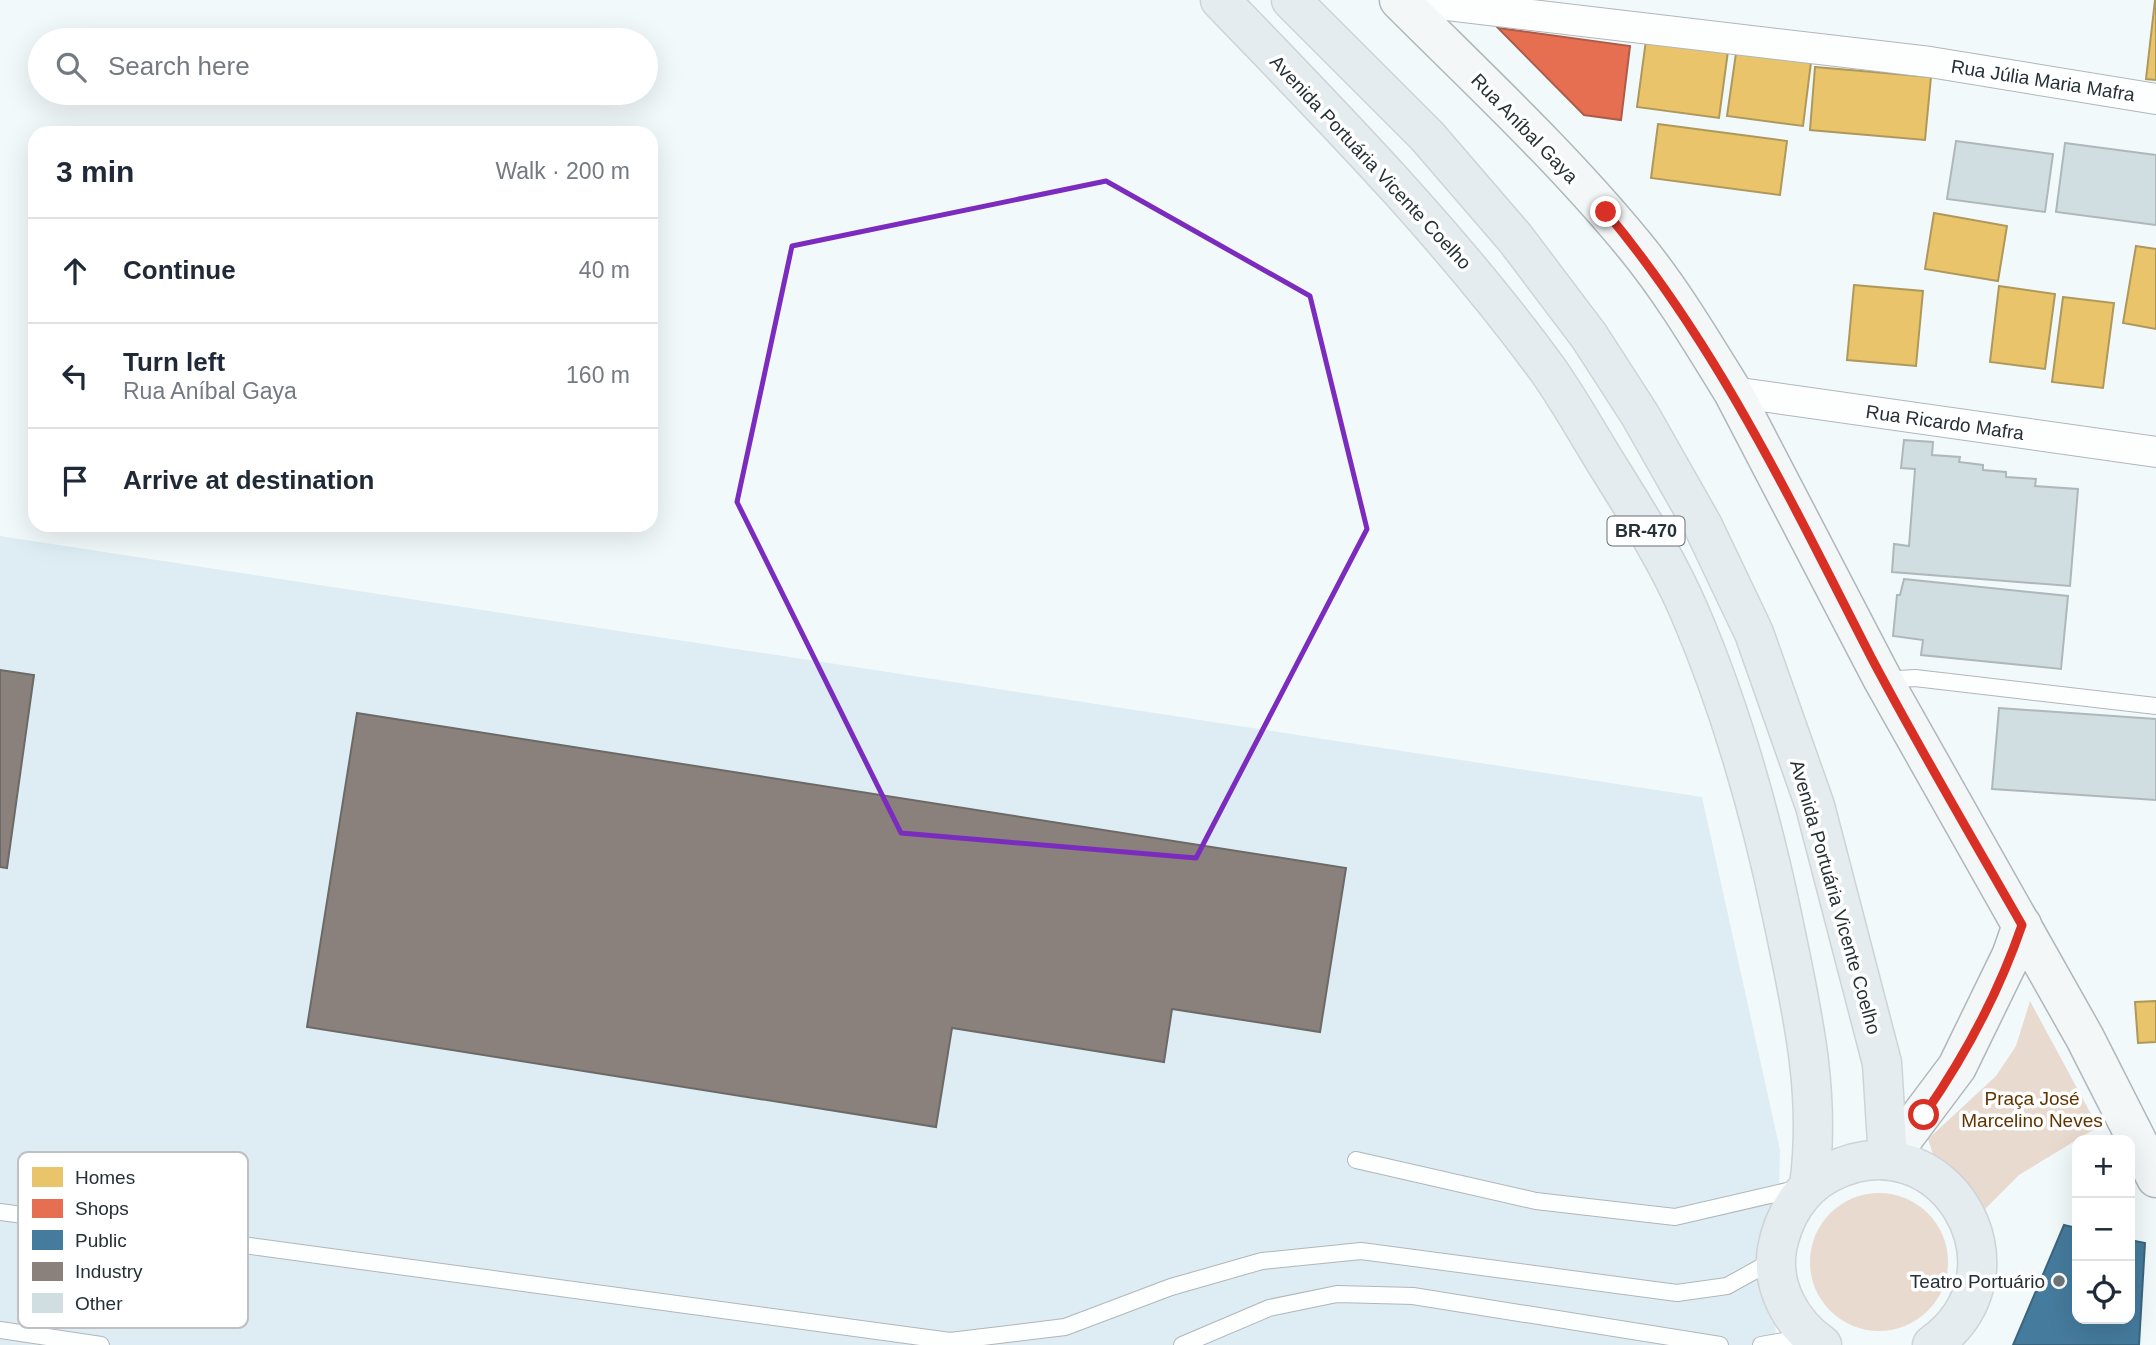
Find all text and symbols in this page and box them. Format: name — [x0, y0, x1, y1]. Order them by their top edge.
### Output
search box — [28, 28, 658, 105]
icon: search — [52, 48, 90, 86]
text: Search here — [108, 51, 250, 81]
street label: Avenida Portuária Vicente Coelho — [1266, 51, 1475, 274]
street label: Rua Júlia Maria Mafra — [1950, 56, 2137, 105]
street label: Rua Aníbal Gaya — [1467, 69, 1582, 188]
text: 3 min — [56, 155, 134, 188]
text: Walk · 200 m — [495, 158, 630, 184]
route end — [1590, 196, 1621, 227]
icon: ahead — [56, 252, 94, 290]
text: Continue — [123, 255, 236, 285]
text: 40 m — [579, 257, 630, 283]
text: Turn left — [123, 347, 225, 377]
icon: left — [56, 357, 94, 395]
text: 160 m — [566, 362, 630, 388]
text: Rua Aníbal Gaya — [123, 378, 297, 404]
street label: Rua Ricardo Mafra — [1865, 401, 2026, 444]
icon: arrive — [56, 462, 94, 500]
text: Arrive at destination — [123, 465, 374, 495]
road number: BR-470 — [1608, 516, 1684, 546]
street label: Avenida Portuária Vicente Coelho — [1786, 758, 1885, 1037]
park label: Praça José Marcelino Neves — [1961, 1088, 2103, 1131]
route start — [1908, 1099, 1939, 1130]
map controls — [2072, 1135, 2135, 1324]
button: + — [2072, 1135, 2135, 1198]
legend — [18, 1152, 248, 1328]
text: Homes — [75, 1167, 135, 1188]
text: Shops — [75, 1198, 129, 1219]
button: − — [2072, 1198, 2135, 1261]
text: Public — [75, 1230, 127, 1251]
text: Industry — [75, 1261, 143, 1282]
button: locate — [2072, 1261, 2135, 1324]
place label: Teatro Portuário — [1910, 1271, 2045, 1292]
marker: Teatro Portuário — [2051, 1273, 2067, 1289]
text: Other — [75, 1293, 123, 1314]

